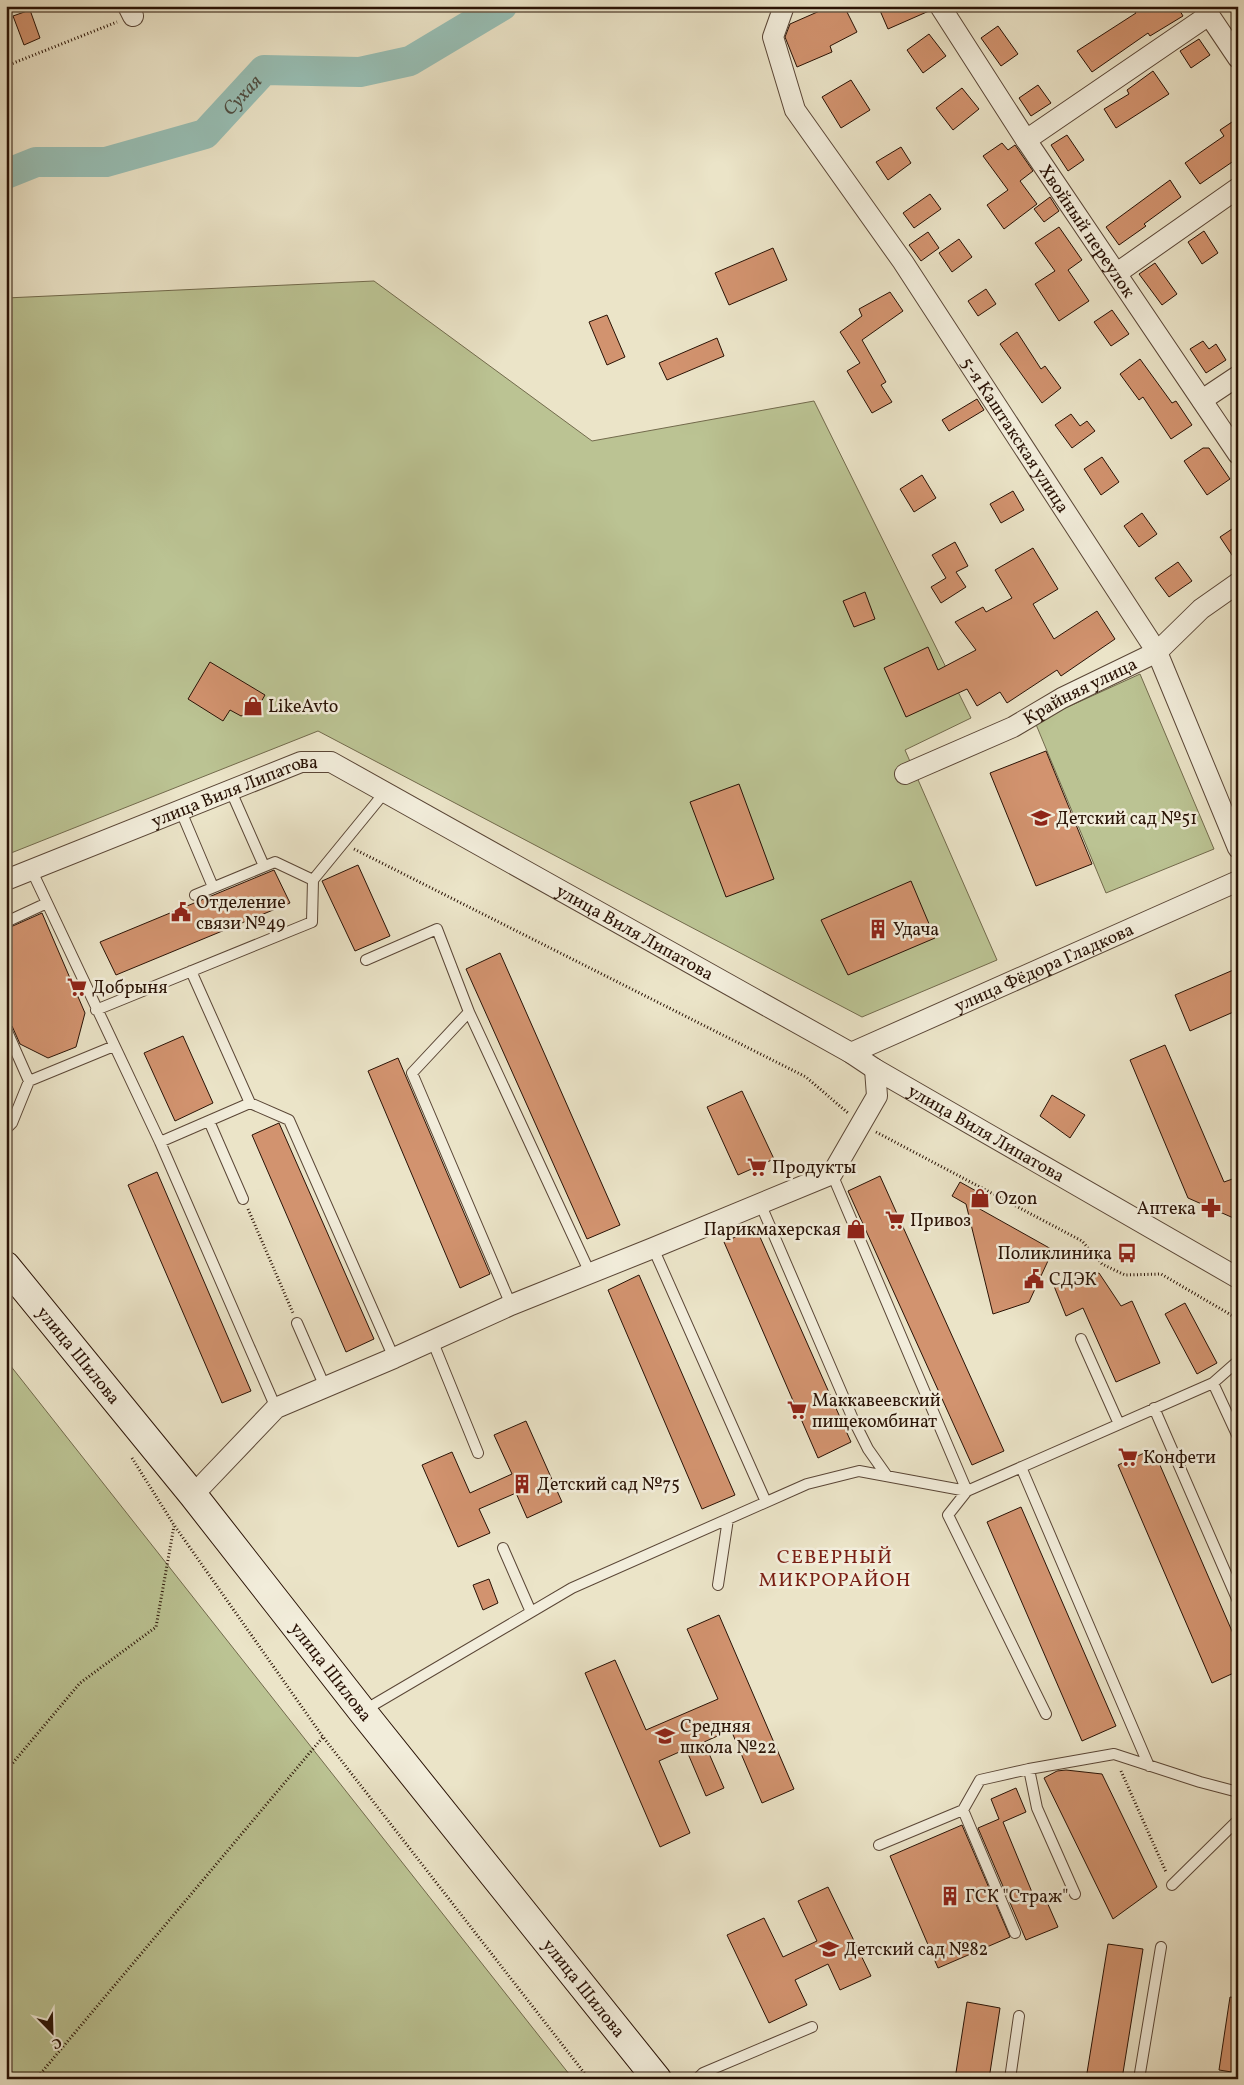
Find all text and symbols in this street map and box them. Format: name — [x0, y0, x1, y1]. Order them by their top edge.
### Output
water label: Сухая — [217, 69, 269, 122]
street label: Хвойный переулок — [1032, 160, 1140, 304]
street label: 5-я Каштакская улица — [954, 353, 1074, 519]
street label: Крайняя улица — [1019, 652, 1142, 732]
shop icon: LikeAvto — [242, 695, 264, 717]
place label: LikeAvto — [268, 695, 338, 720]
street label: улица Виля Липатова — [148, 751, 318, 835]
school or university icon: Детский сад №51 — [1030, 807, 1052, 829]
place label: Детский сад №51 — [1056, 807, 1197, 832]
street label: улица Виля Липатова — [551, 879, 718, 988]
place label: Отделение связи №49 — [196, 891, 286, 937]
public building icon: Отделение связи №49 — [170, 901, 192, 923]
building icon: Удача — [867, 918, 889, 940]
place label: Удача — [893, 918, 939, 943]
street label: улица Фёдора Гладкова — [951, 918, 1138, 1020]
supermarket icon: Добрыня — [66, 976, 88, 998]
place label: Добрыня — [92, 976, 168, 1001]
street label: улица Виля Липатова — [903, 1079, 1069, 1190]
supermarket icon: Продукты — [746, 1156, 768, 1178]
place label: Продукты — [772, 1156, 857, 1181]
shop icon: Ozon — [969, 1187, 991, 1209]
place label: Ozon — [995, 1187, 1038, 1212]
place label: Аптека — [1137, 1197, 1196, 1222]
pharmacy icon: Аптека — [1200, 1197, 1222, 1219]
supermarket icon: Привоз — [884, 1209, 906, 1231]
place label: Привоз — [910, 1209, 971, 1234]
place label: Парикмахерская — [703, 1218, 841, 1243]
shop icon: Парикмахерская — [845, 1218, 867, 1240]
place label: Поликлиника — [997, 1242, 1112, 1267]
bus stop icon: Поликлиника — [1116, 1242, 1138, 1264]
public building icon: СДЭК — [1023, 1268, 1045, 1290]
place label: СДЭК — [1049, 1268, 1097, 1293]
street label: улица Шилова — [30, 1301, 125, 1411]
place label: Маккавеевский пищекомбинат — [812, 1389, 941, 1435]
supermarket icon: Маккавеевский пищекомбинат — [786, 1399, 808, 1421]
supermarket icon: Конфети — [1117, 1446, 1139, 1468]
place label: Конфети — [1143, 1446, 1216, 1471]
building icon: Детский сад №75 — [511, 1473, 533, 1495]
place label: Детский сад №75 — [537, 1473, 680, 1498]
district label: СЕВЕРНЫЙ МИКРОРАЙОН — [759, 1544, 911, 1595]
street label: улица Шилова — [283, 1617, 377, 1728]
place label: Средняя школа №22 — [680, 1715, 777, 1761]
school or university icon: Средняя школа №22 — [654, 1725, 676, 1747]
building icon: ГСК "Страж" — [939, 1885, 961, 1907]
place label: ГСК "Страж" — [965, 1885, 1068, 1910]
street label: улица Шилова — [536, 1934, 630, 2044]
school or university icon: Детский сад №82 — [818, 1938, 840, 1960]
place label: Детский сад №82 — [844, 1938, 988, 1963]
north arrow — [28, 2008, 78, 2058]
text: С — [49, 2032, 64, 2053]

